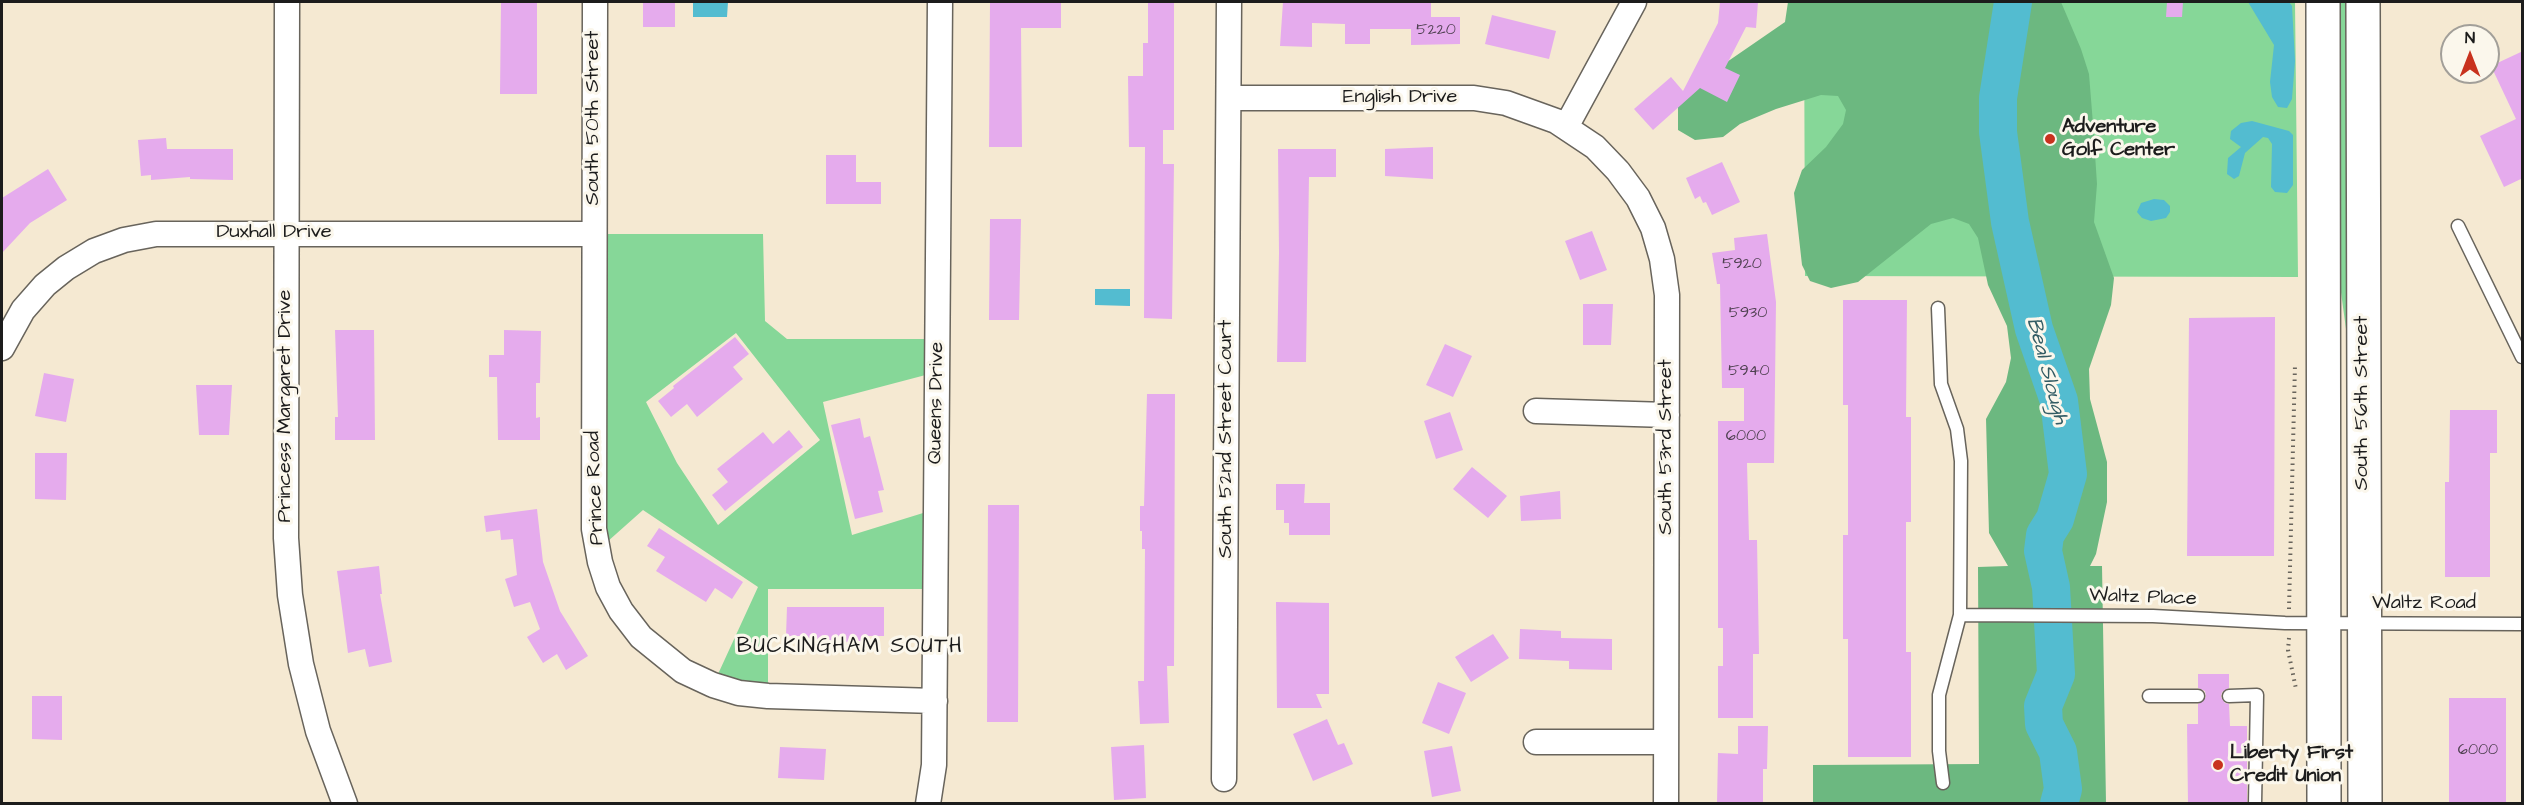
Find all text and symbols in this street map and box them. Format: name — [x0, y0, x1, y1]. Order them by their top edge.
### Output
house number: 5220 — [1416, 21, 1456, 41]
north arrow — [2440, 24, 2500, 84]
text: N — [2465, 27, 2475, 49]
street label: South 50th Street — [582, 31, 606, 205]
street label: English Drive — [1343, 86, 1457, 110]
place label: Adventure Golf Center — [2062, 116, 2175, 163]
marker: Adventure Golf Center — [2043, 132, 2057, 146]
street label: Duxhall Drive — [216, 221, 332, 245]
house number: 5920 — [1722, 255, 1762, 275]
street label: Princess Margaret Drive — [274, 290, 298, 522]
house number: 5930 — [1729, 304, 1767, 324]
water label: Beal Slough — [2020, 315, 2072, 427]
street label: South 56th Street — [2351, 316, 2375, 490]
street label: South 52nd Street Court — [1215, 320, 1239, 558]
street label: Queens Drive — [924, 342, 950, 464]
street label: South 53rd Street — [1655, 359, 1679, 535]
house number: 5940 — [1728, 362, 1770, 382]
house number: 6000 — [1726, 427, 1766, 447]
street label: Prince Road — [582, 430, 610, 546]
street label: Waltz Place — [2089, 584, 2197, 612]
street label: Waltz Road — [2372, 592, 2476, 616]
district label: BUCKINGHAM SOUTH — [737, 635, 963, 661]
house number: 6000 — [2458, 741, 2498, 761]
place label: Liberty First Credit Union — [2230, 742, 2353, 789]
marker: Liberty First Credit Union — [2211, 758, 2225, 772]

